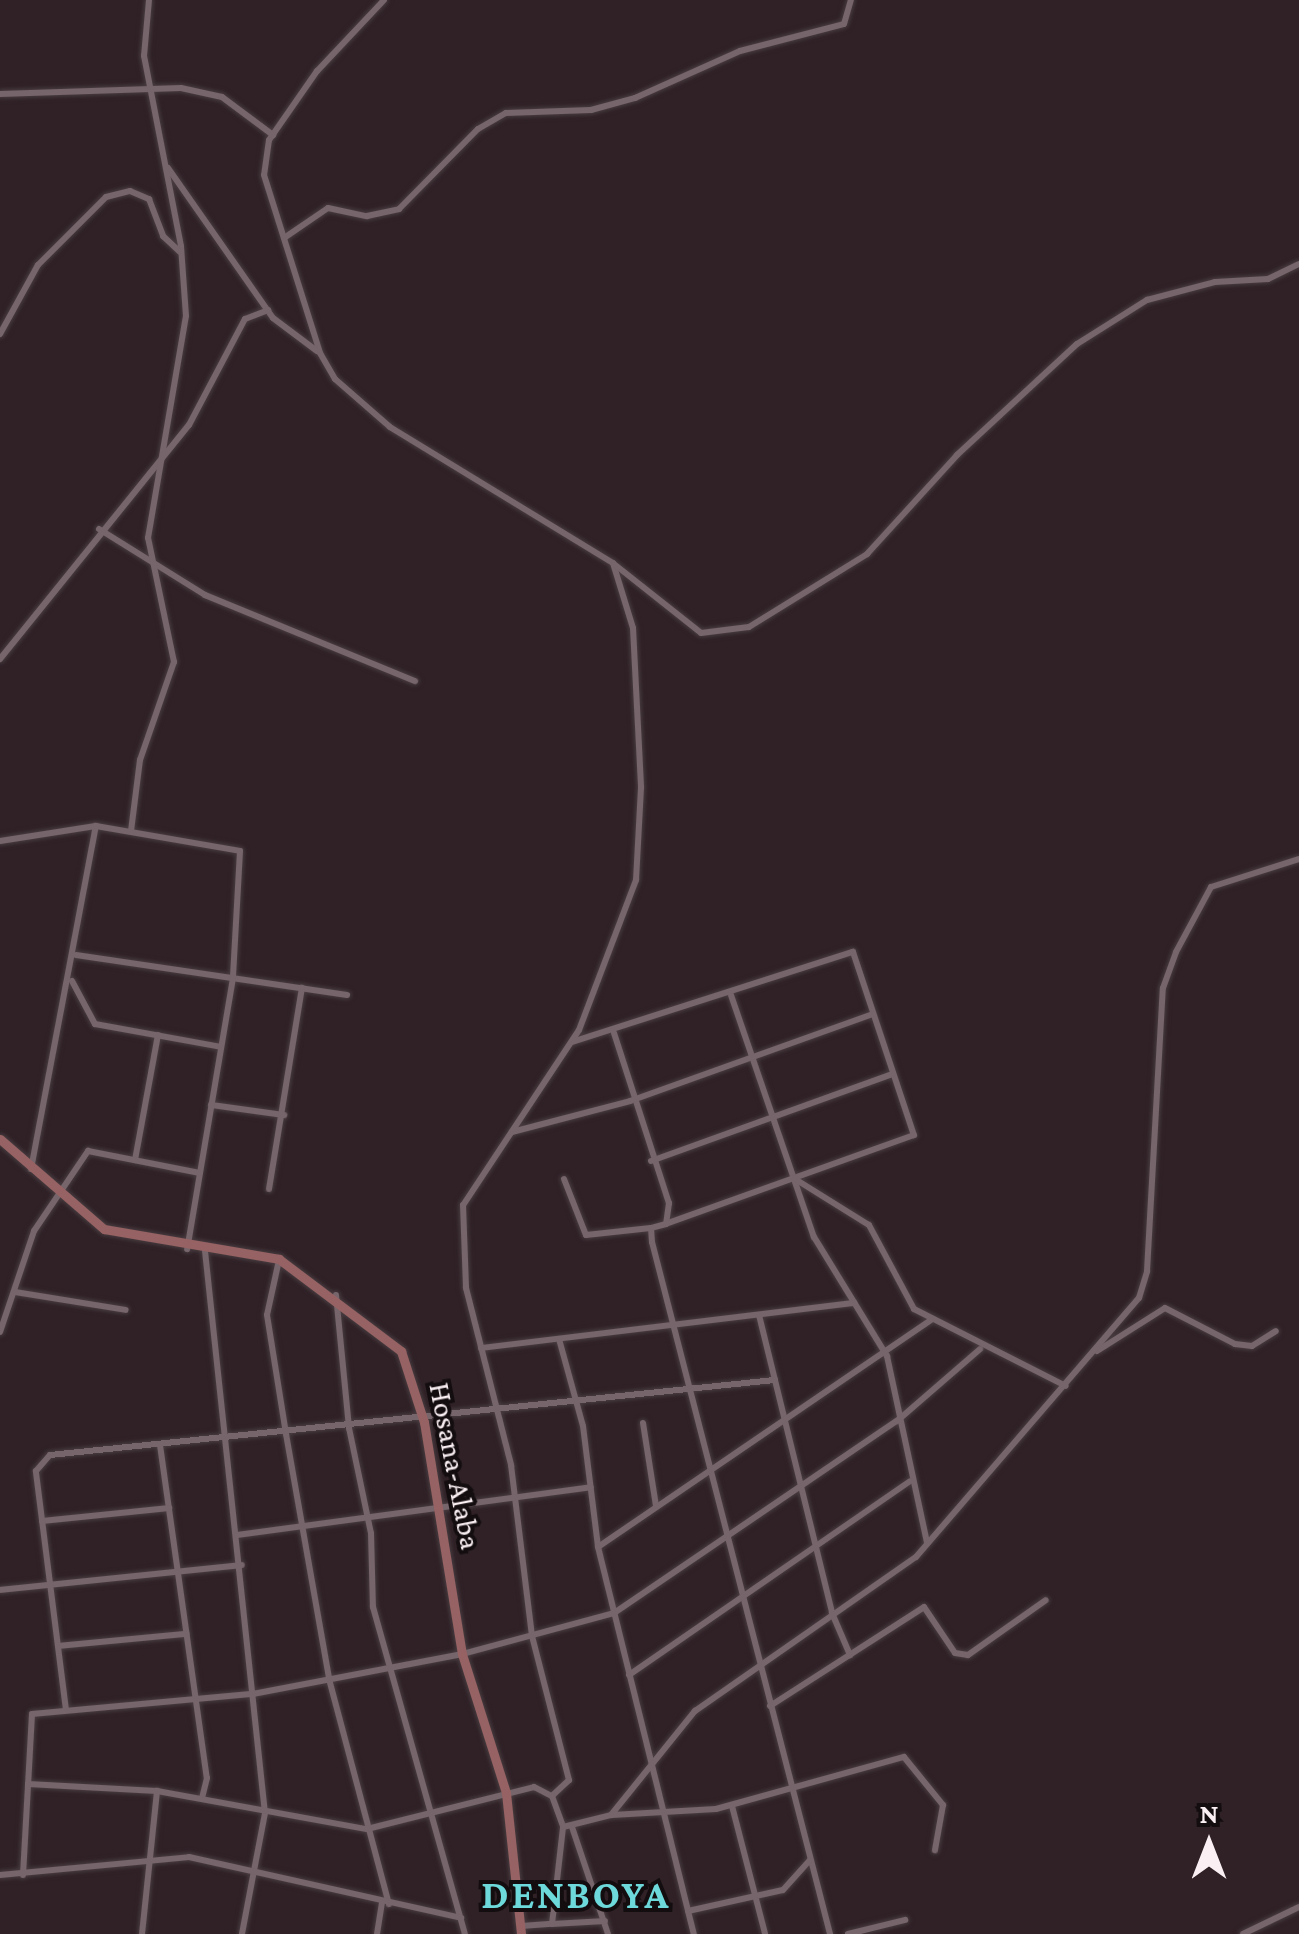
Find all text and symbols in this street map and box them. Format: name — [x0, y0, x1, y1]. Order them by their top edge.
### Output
street label: Hosana-Alaba — [421, 1380, 489, 1552]
north arrow — [1159, 1794, 1259, 1894]
text: N — [1199, 1798, 1219, 1829]
district label: DENBOYA — [481, 1871, 671, 1919]

